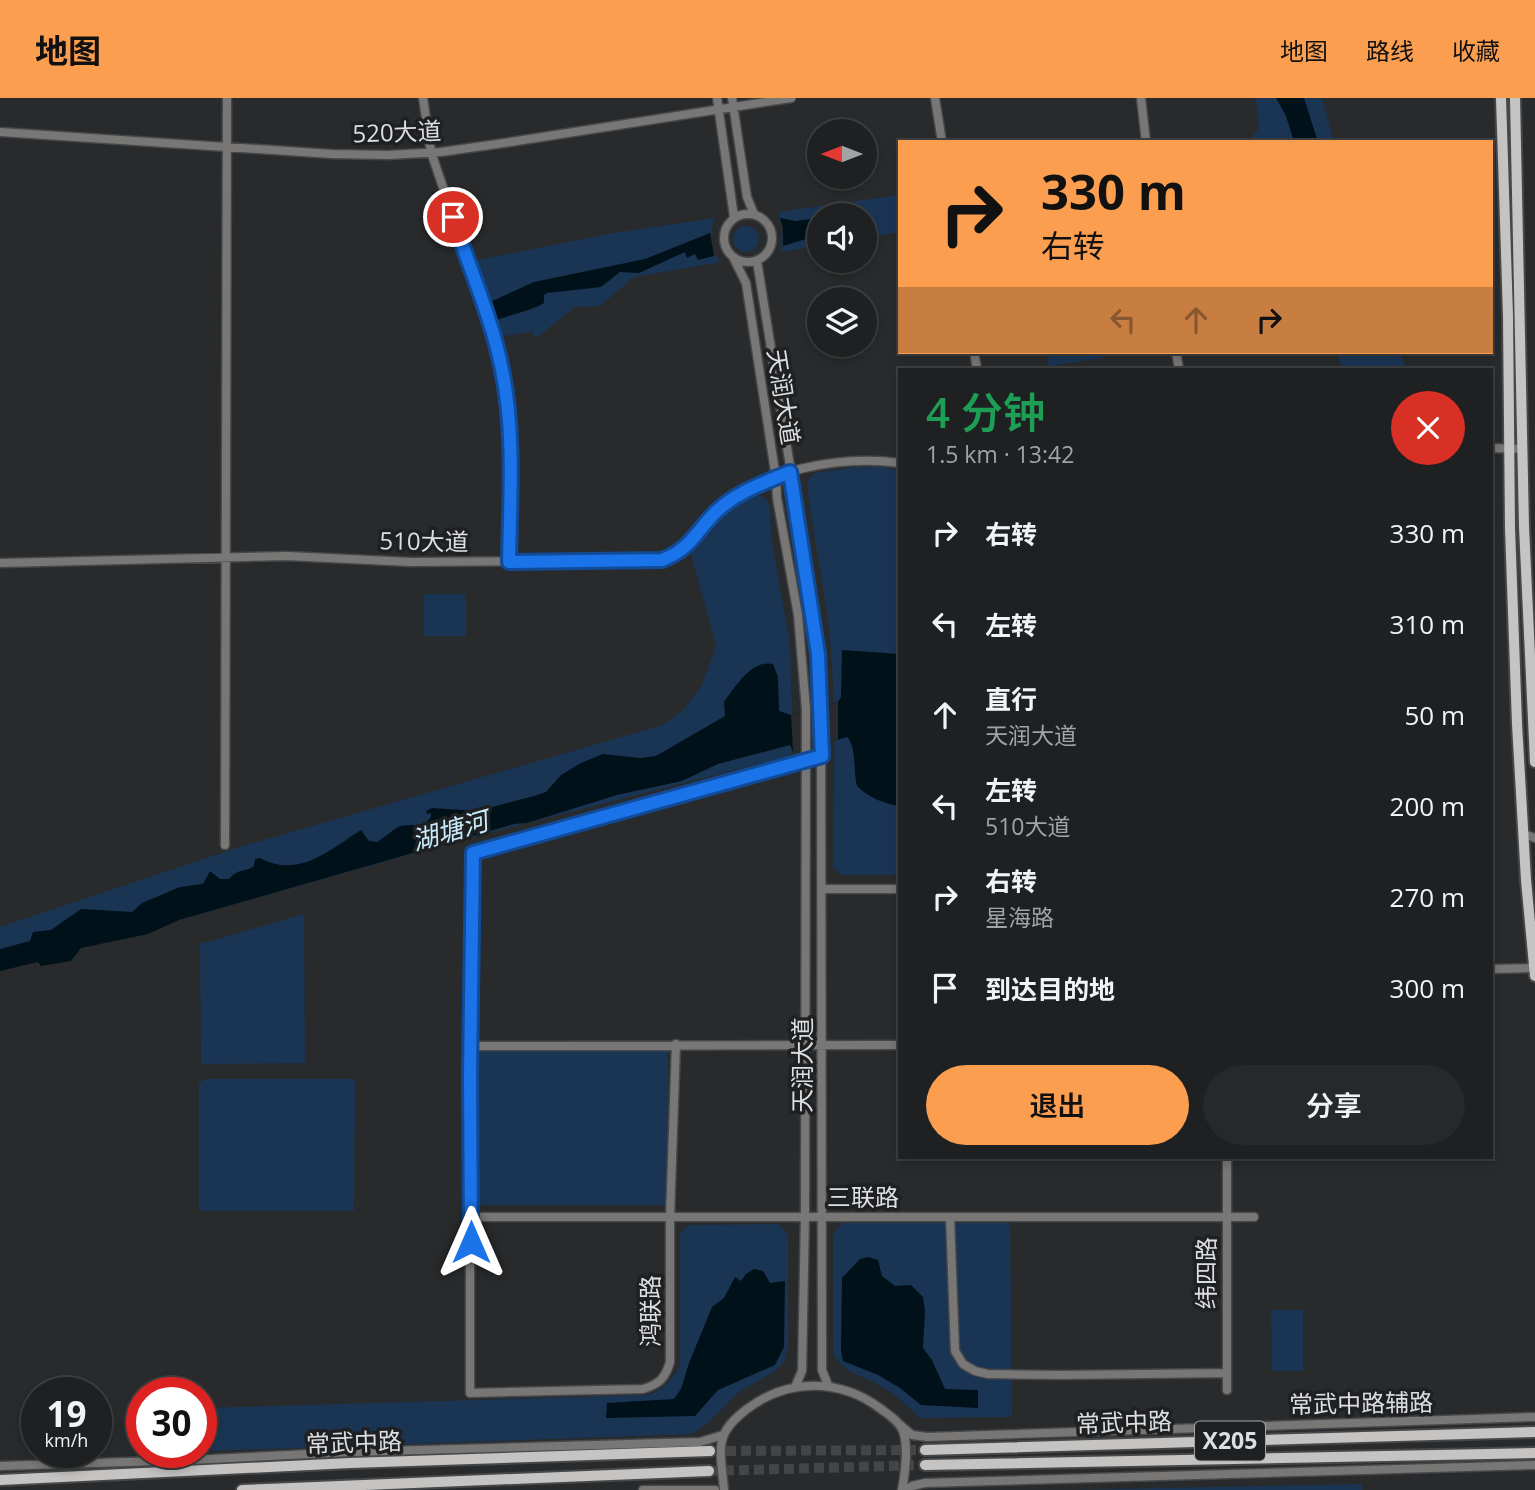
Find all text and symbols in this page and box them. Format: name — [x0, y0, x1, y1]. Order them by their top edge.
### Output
text: 地图 — [35, 28, 101, 73]
text: 地图 — [1280, 34, 1328, 67]
text: 路线 — [1366, 34, 1414, 67]
text: 收藏 — [1452, 34, 1500, 67]
street label: 520大道 — [352, 113, 442, 150]
north arrow — [807, 119, 877, 189]
map controls — [807, 119, 877, 357]
text: 330 m — [1041, 158, 1186, 224]
icon: right — [926, 168, 1017, 259]
pin — [423, 187, 483, 247]
icon: arrive — [434, 198, 472, 236]
button: sound — [807, 203, 877, 273]
text: 右转 — [1041, 224, 1105, 267]
button: layers — [807, 287, 877, 357]
icon: left — [1104, 301, 1142, 339]
icon: ahead — [1177, 301, 1215, 339]
icon: right — [1250, 301, 1288, 339]
street label: 天润大道 — [761, 347, 808, 447]
text: 4 分钟 — [926, 383, 1045, 440]
button: close — [1391, 391, 1465, 465]
text: 1.5 km · 13:42 — [926, 438, 1074, 470]
icon: right — [926, 514, 964, 552]
text: 330 m — [1390, 515, 1465, 551]
text: 右转 — [985, 516, 1037, 552]
street label: 510大道 — [379, 523, 469, 558]
icon: left — [926, 605, 964, 643]
text: 310 m — [1390, 606, 1465, 642]
text: 左转 — [985, 607, 1037, 643]
text: 直行 — [985, 681, 1037, 717]
icon: ahead — [926, 696, 964, 734]
text: 50 m — [1404, 697, 1465, 733]
text: 天润大道 — [985, 719, 1077, 751]
text: 左转 — [985, 772, 1037, 808]
icon: left — [926, 787, 964, 825]
text: 200 m — [1390, 788, 1465, 824]
water label: 湖塘河 — [407, 801, 497, 858]
text: 510大道 — [985, 810, 1070, 842]
text: 右转 — [985, 863, 1037, 899]
icon: right — [926, 878, 964, 916]
text: 270 m — [1390, 879, 1465, 915]
text: 星海路 — [985, 901, 1054, 933]
icon: arrive — [926, 969, 964, 1007]
text: 300 m — [1390, 970, 1465, 1006]
text: 到达目的地 — [985, 971, 1115, 1007]
street label: 天润大道 — [785, 1017, 818, 1113]
button: 退出 — [926, 1065, 1189, 1145]
button: 分享 — [1203, 1065, 1465, 1145]
street label: 三联路 — [827, 1180, 899, 1213]
position arrow — [434, 1205, 508, 1279]
street label: 纬四路 — [1189, 1237, 1222, 1309]
street label: 鸿联路 — [633, 1275, 666, 1347]
speed limit sign: 30 — [126, 1377, 217, 1468]
street label: 常武中路辅路 — [1289, 1385, 1433, 1420]
text: 19 — [46, 1390, 87, 1437]
street label: 常武中路 — [1075, 1403, 1172, 1440]
road number: X205 — [1195, 1422, 1265, 1460]
street label: 常武中路 — [305, 1423, 402, 1460]
text: km/h — [45, 1428, 88, 1452]

